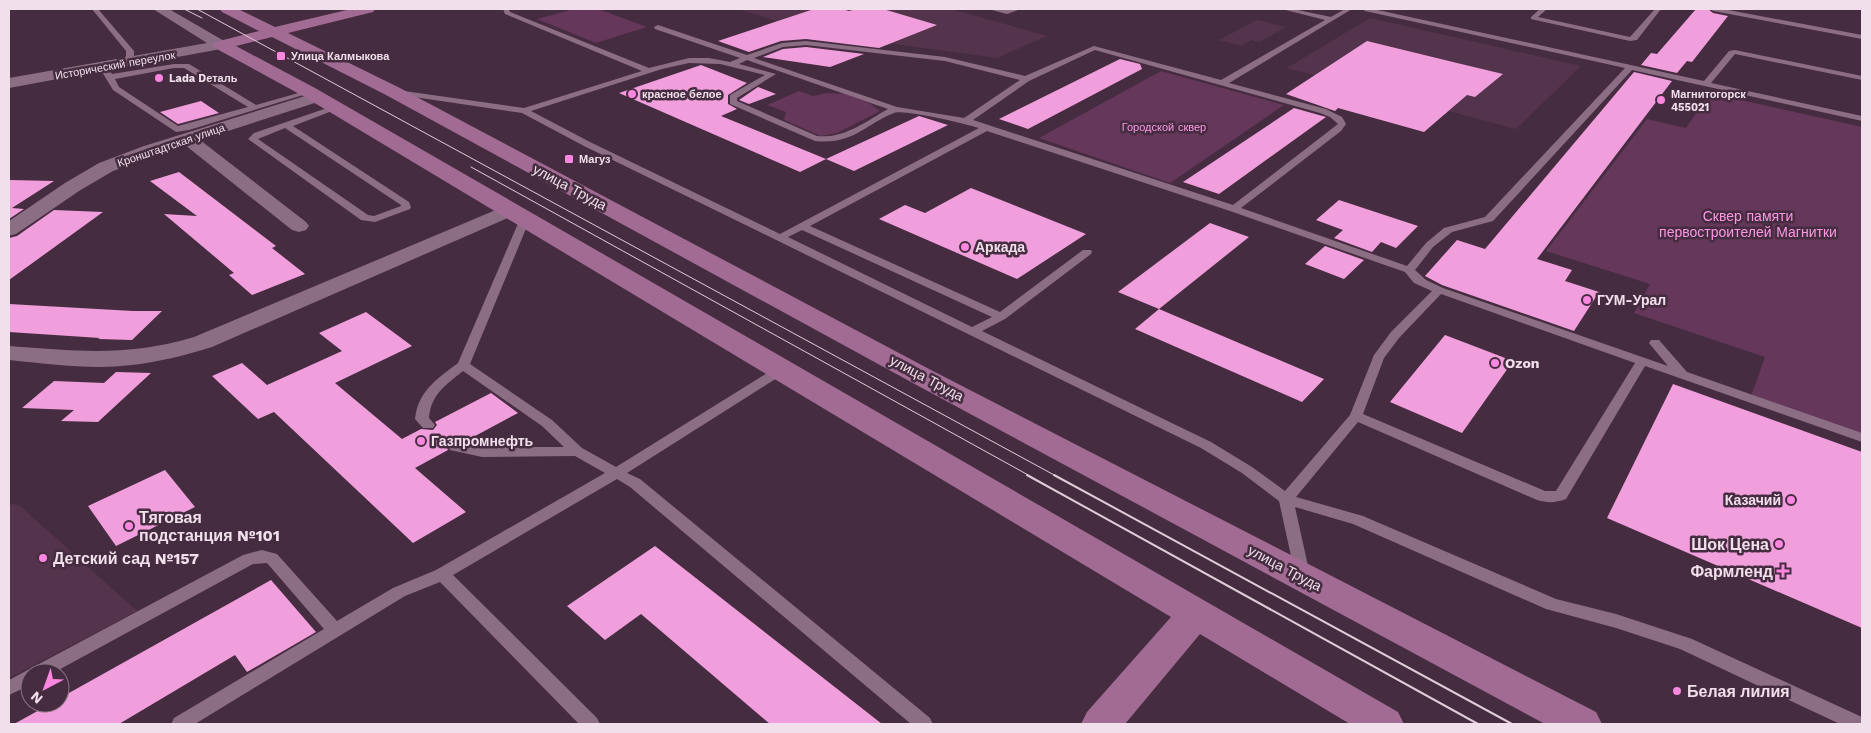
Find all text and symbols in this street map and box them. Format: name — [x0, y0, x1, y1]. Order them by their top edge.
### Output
street label: Исторический переулок — [54, 48, 176, 82]
marker: Улица Калмыкова — [275, 50, 287, 62]
place label: Улица Калмыкова — [291, 50, 390, 63]
marker: Lada Dеталь — [153, 72, 165, 84]
place label: Lada Dеталь — [169, 72, 238, 85]
marker: красное белое — [626, 88, 638, 100]
place label: красное белое — [642, 88, 722, 101]
place label: Магнитогорск 455021 — [1671, 88, 1746, 114]
marker: Магнитогорск 455021 — [1655, 94, 1667, 106]
street label: Кронштадтская улица — [116, 121, 227, 170]
park label: Городской сквер — [1122, 121, 1206, 134]
marker: Магуз — [563, 153, 575, 165]
place label: Магуз — [579, 153, 611, 166]
street label: улица Труда — [530, 161, 610, 213]
park label: Сквер памяти первостроителей Магнитки — [1659, 208, 1837, 240]
place label: Аркада — [975, 239, 1025, 255]
marker: Аркада — [959, 241, 971, 253]
place label: ГУМ-Урал — [1597, 292, 1666, 308]
marker: ГУМ-Урал — [1581, 294, 1593, 306]
street label: улица Труда — [887, 352, 967, 404]
place label: Ozon — [1505, 355, 1540, 371]
marker: Ozon — [1489, 357, 1501, 369]
place label: Газпромнефть — [431, 433, 534, 449]
marker: Газпромнефть — [415, 435, 427, 447]
place label: Казачий — [1725, 492, 1781, 508]
marker: Казачий — [1785, 494, 1797, 506]
place label: Тяговая подстанция №101 — [139, 508, 280, 545]
marker: Тяговая подстанция №101 — [123, 520, 135, 532]
place label: Шок Цена — [1691, 535, 1769, 554]
marker: Шок Цена — [1773, 538, 1785, 550]
street label: улица Труда — [1245, 542, 1325, 594]
place label: Детский сад №157 — [53, 549, 199, 568]
marker: Детский сад №157 — [37, 552, 49, 564]
place label: Фармленд — [1690, 562, 1773, 581]
marker: Фармленд — [1777, 565, 1789, 577]
north arrow — [20, 663, 70, 713]
place label: Белая лилия — [1687, 682, 1790, 701]
marker: Белая лилия — [1671, 685, 1683, 697]
text: N — [27, 688, 46, 707]

